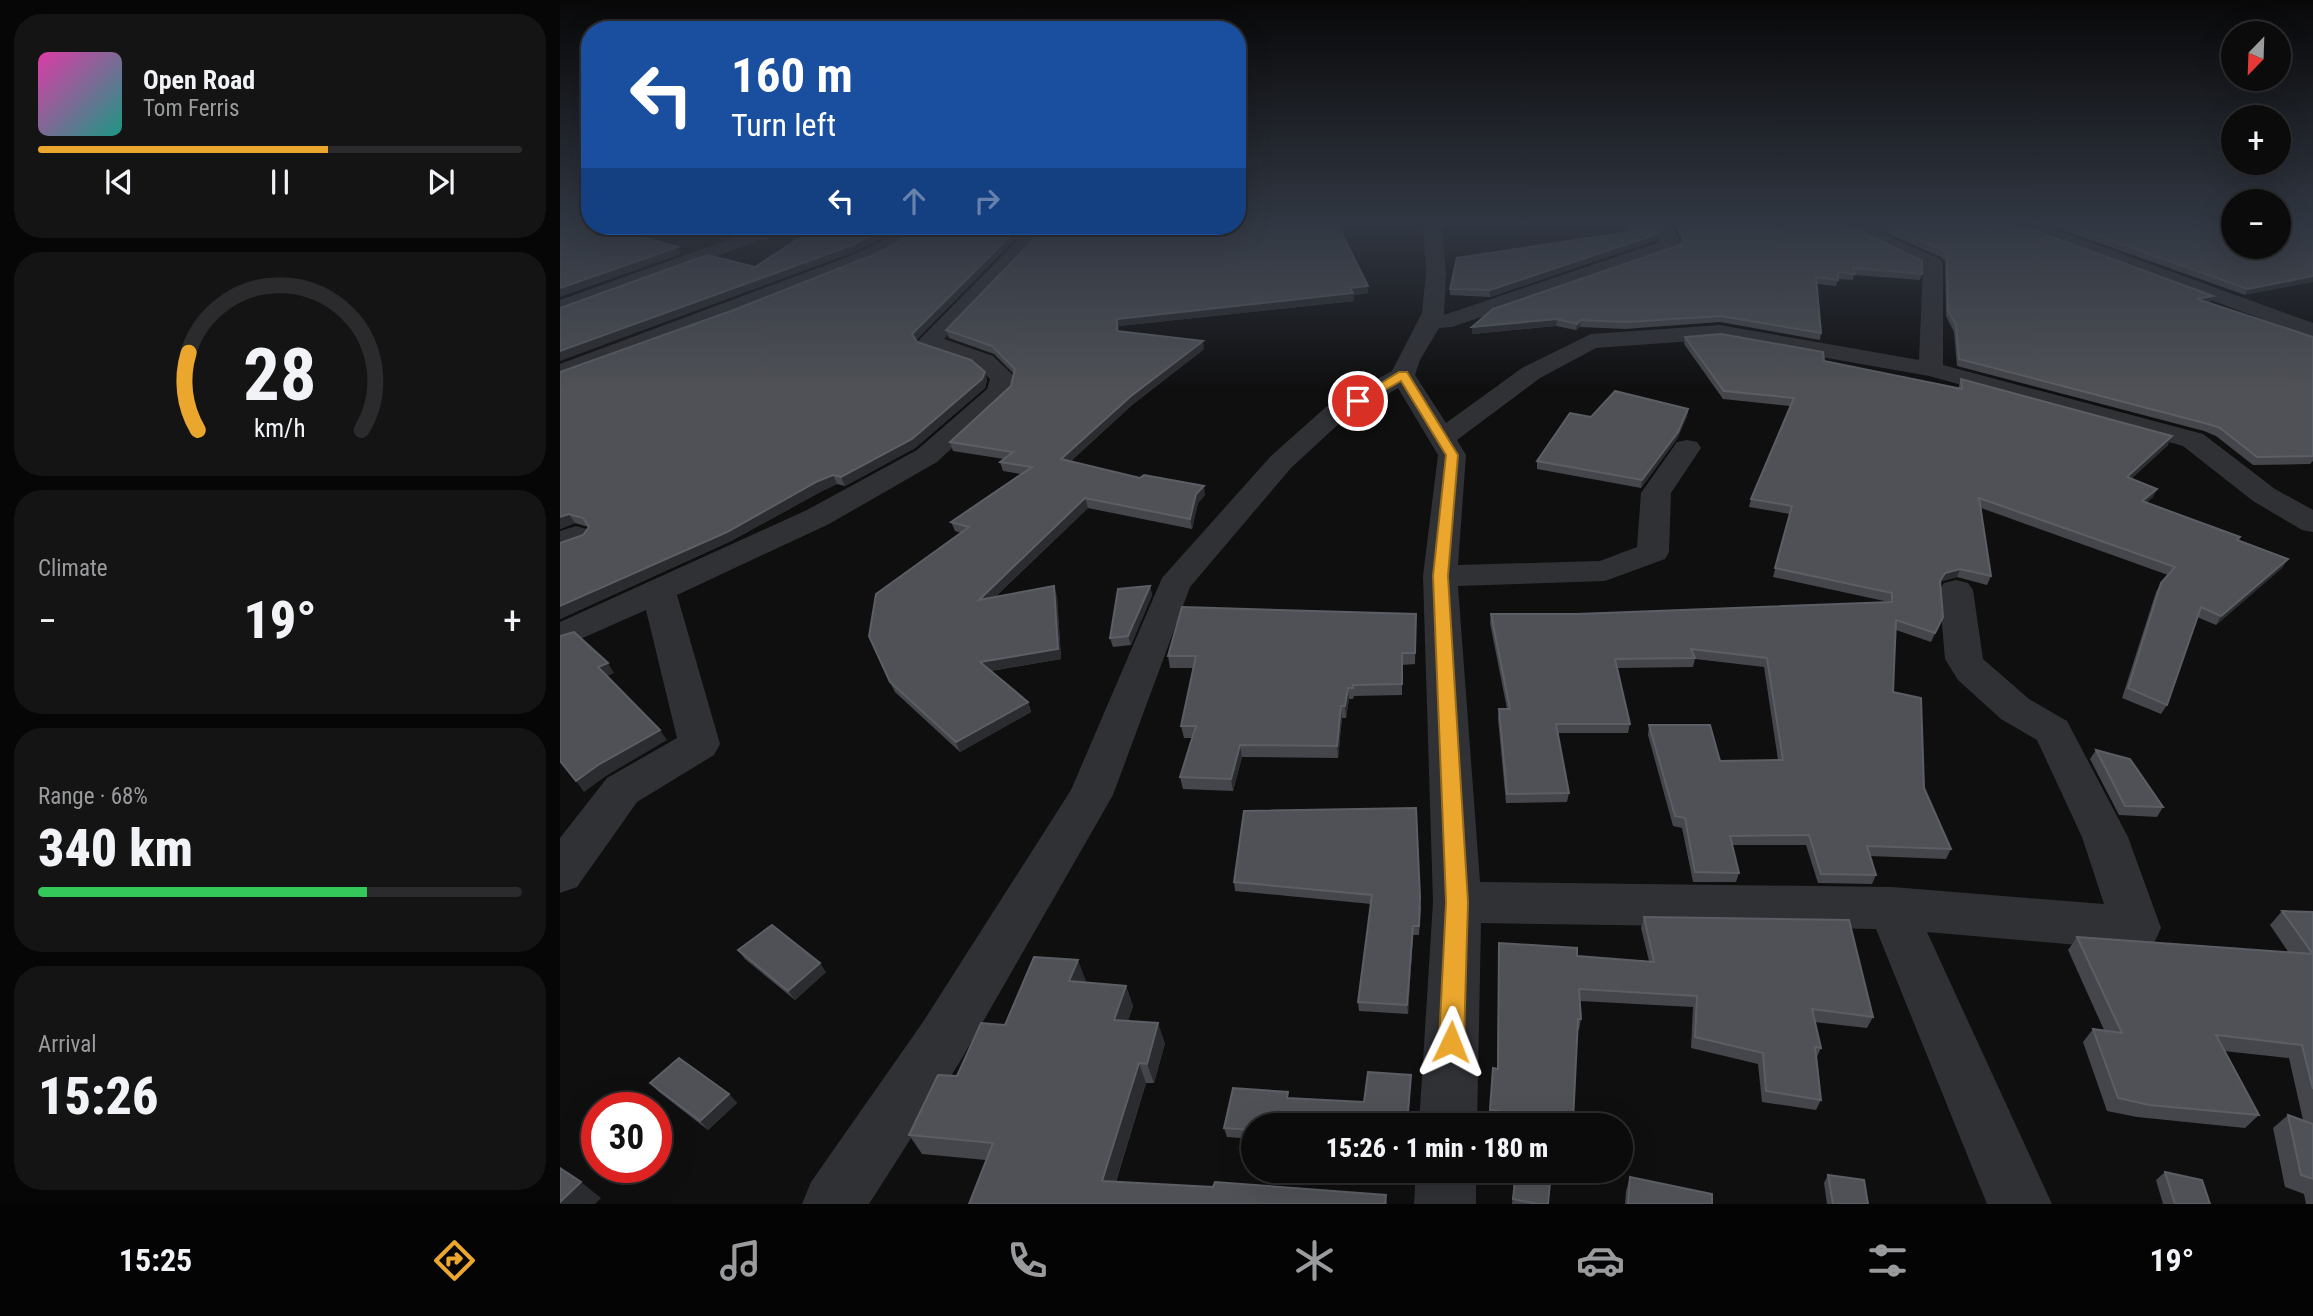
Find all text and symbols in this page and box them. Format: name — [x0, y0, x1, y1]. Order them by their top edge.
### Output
north arrow — [2221, 21, 2291, 91]
map controls — [2221, 21, 2291, 259]
text: 160 m — [731, 47, 853, 104]
icon: left — [616, 49, 707, 140]
text: Open Road — [143, 65, 255, 95]
text: Tom Ferris — [143, 95, 239, 122]
button: + — [2221, 105, 2291, 175]
text: Turn left — [731, 106, 836, 144]
icon: previous — [100, 163, 138, 201]
icon: pause — [261, 163, 299, 201]
icon: next — [422, 163, 460, 201]
icon: left — [822, 182, 860, 220]
icon: ahead — [895, 182, 933, 220]
icon: right — [968, 182, 1006, 220]
button: − — [2221, 189, 2291, 259]
text: 28 — [243, 332, 317, 418]
pin — [1328, 371, 1388, 431]
icon: arrive — [1339, 382, 1377, 420]
text: km/h — [254, 414, 306, 443]
text: Climate — [38, 555, 108, 582]
text: 19° — [243, 590, 317, 651]
text: − — [38, 599, 57, 643]
text: + — [503, 599, 522, 643]
text: Range · 68% — [38, 783, 148, 810]
text: 340 km — [38, 818, 193, 879]
position arrow — [1414, 1005, 1488, 1079]
text: Arrival — [38, 1031, 97, 1058]
text: 15:26 — [38, 1066, 158, 1127]
speed limit sign: 30 — [581, 1092, 672, 1183]
text: 15:26 · 1 min · 180 m — [1326, 1133, 1548, 1163]
icon: directions — [430, 1236, 479, 1285]
icon: music — [716, 1236, 765, 1285]
icon: phone — [1003, 1236, 1052, 1285]
icon: climate — [1290, 1236, 1339, 1285]
icon: car — [1576, 1236, 1625, 1285]
icon: filters — [1863, 1236, 1912, 1285]
text: 15:25 — [119, 1241, 192, 1279]
text: 19° — [2149, 1241, 2194, 1279]

